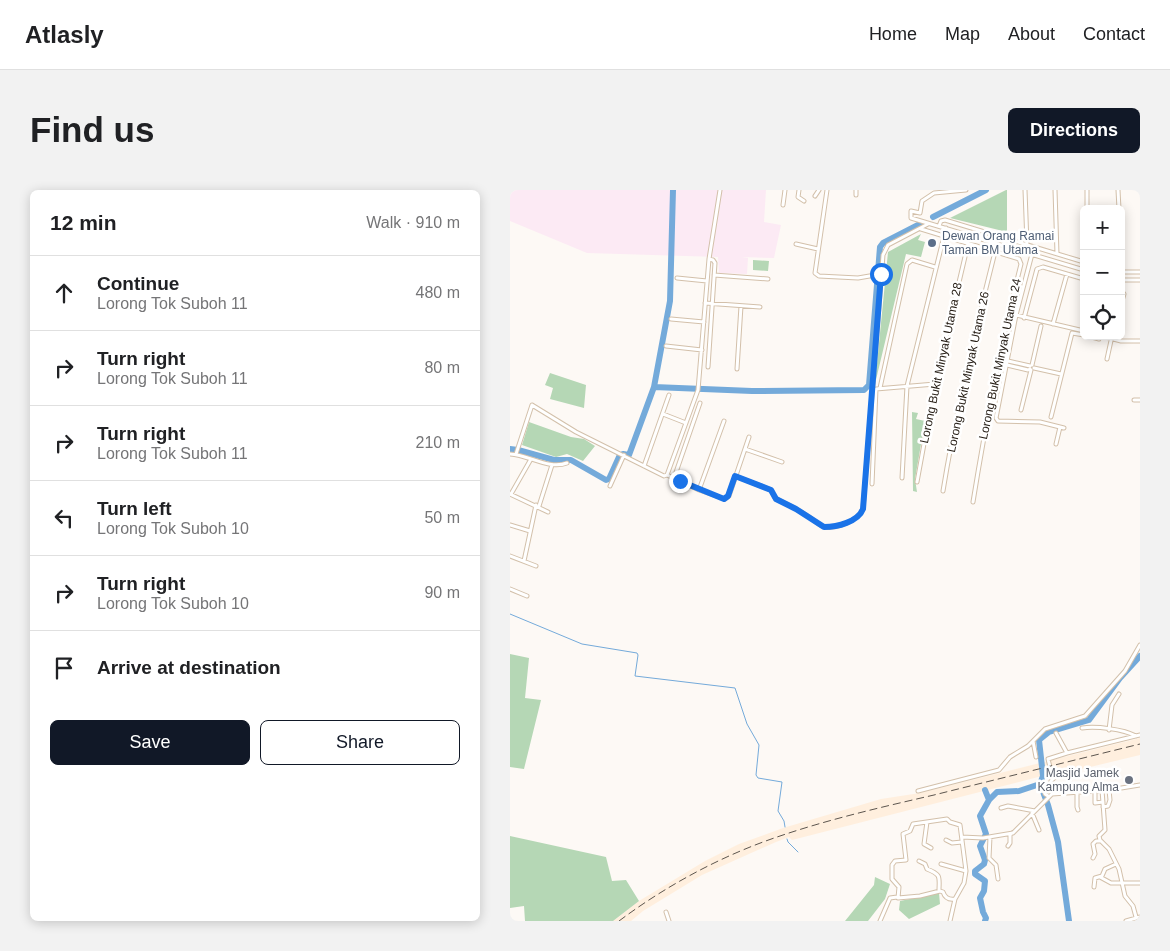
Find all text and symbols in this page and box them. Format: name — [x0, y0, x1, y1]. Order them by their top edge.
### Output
text: Atlasly — [25, 21, 104, 48]
text: Home — [869, 24, 917, 44]
text: Map — [945, 24, 980, 44]
text: About — [1008, 24, 1055, 44]
text: Contact — [1083, 24, 1145, 44]
button: Directions — [1008, 108, 1140, 153]
text: Find us — [30, 110, 154, 149]
map controls — [1080, 205, 1125, 340]
button: + — [1080, 205, 1125, 250]
text: 12 min — [50, 211, 117, 234]
text: Walk · 910 m — [366, 214, 460, 231]
place label: Dewan Orang Ramai Taman BM Utama — [942, 229, 1054, 257]
marker: Dewan Orang Ramai Taman BM Utama — [926, 237, 938, 249]
button: − — [1080, 250, 1125, 295]
route start — [870, 263, 893, 286]
text: Continue — [97, 273, 179, 294]
street label: Lorong Bukit Minyak Utama 24 — [976, 277, 1024, 441]
icon: ahead — [50, 279, 78, 307]
street label: Lorong Bukit Minyak Utama 28 — [917, 281, 965, 445]
text: 480 m — [416, 284, 460, 301]
street label: Lorong Bukit Minyak Utama 26 — [944, 290, 992, 454]
text: Lorong Tok Suboh 11 — [97, 295, 248, 312]
button: locate — [1080, 295, 1125, 340]
text: Turn right — [97, 348, 185, 369]
icon: right — [50, 354, 78, 382]
text: 80 m — [424, 359, 460, 376]
text: Lorong Tok Suboh 11 — [97, 370, 248, 387]
text: Turn right — [97, 423, 185, 444]
icon: right — [50, 429, 78, 457]
text: 210 m — [416, 434, 460, 451]
text: Lorong Tok Suboh 11 — [97, 445, 248, 462]
route end — [669, 470, 692, 493]
text: Turn left — [97, 498, 172, 519]
icon: left — [50, 504, 78, 532]
text: 50 m — [424, 509, 460, 526]
text: Lorong Tok Suboh 10 — [97, 520, 249, 537]
text: Turn right — [97, 573, 185, 594]
icon: right — [50, 579, 78, 607]
text: 90 m — [424, 584, 460, 601]
text: Lorong Tok Suboh 10 — [97, 595, 249, 612]
icon: arrive — [50, 654, 78, 682]
text: Arrive at destination — [97, 657, 281, 678]
button: Save — [50, 720, 250, 765]
button: Share — [260, 720, 460, 765]
place label: Masjid Jamek Kampung Alma — [1038, 766, 1120, 794]
marker: Masjid Jamek Kampung Alma — [1123, 774, 1135, 786]

